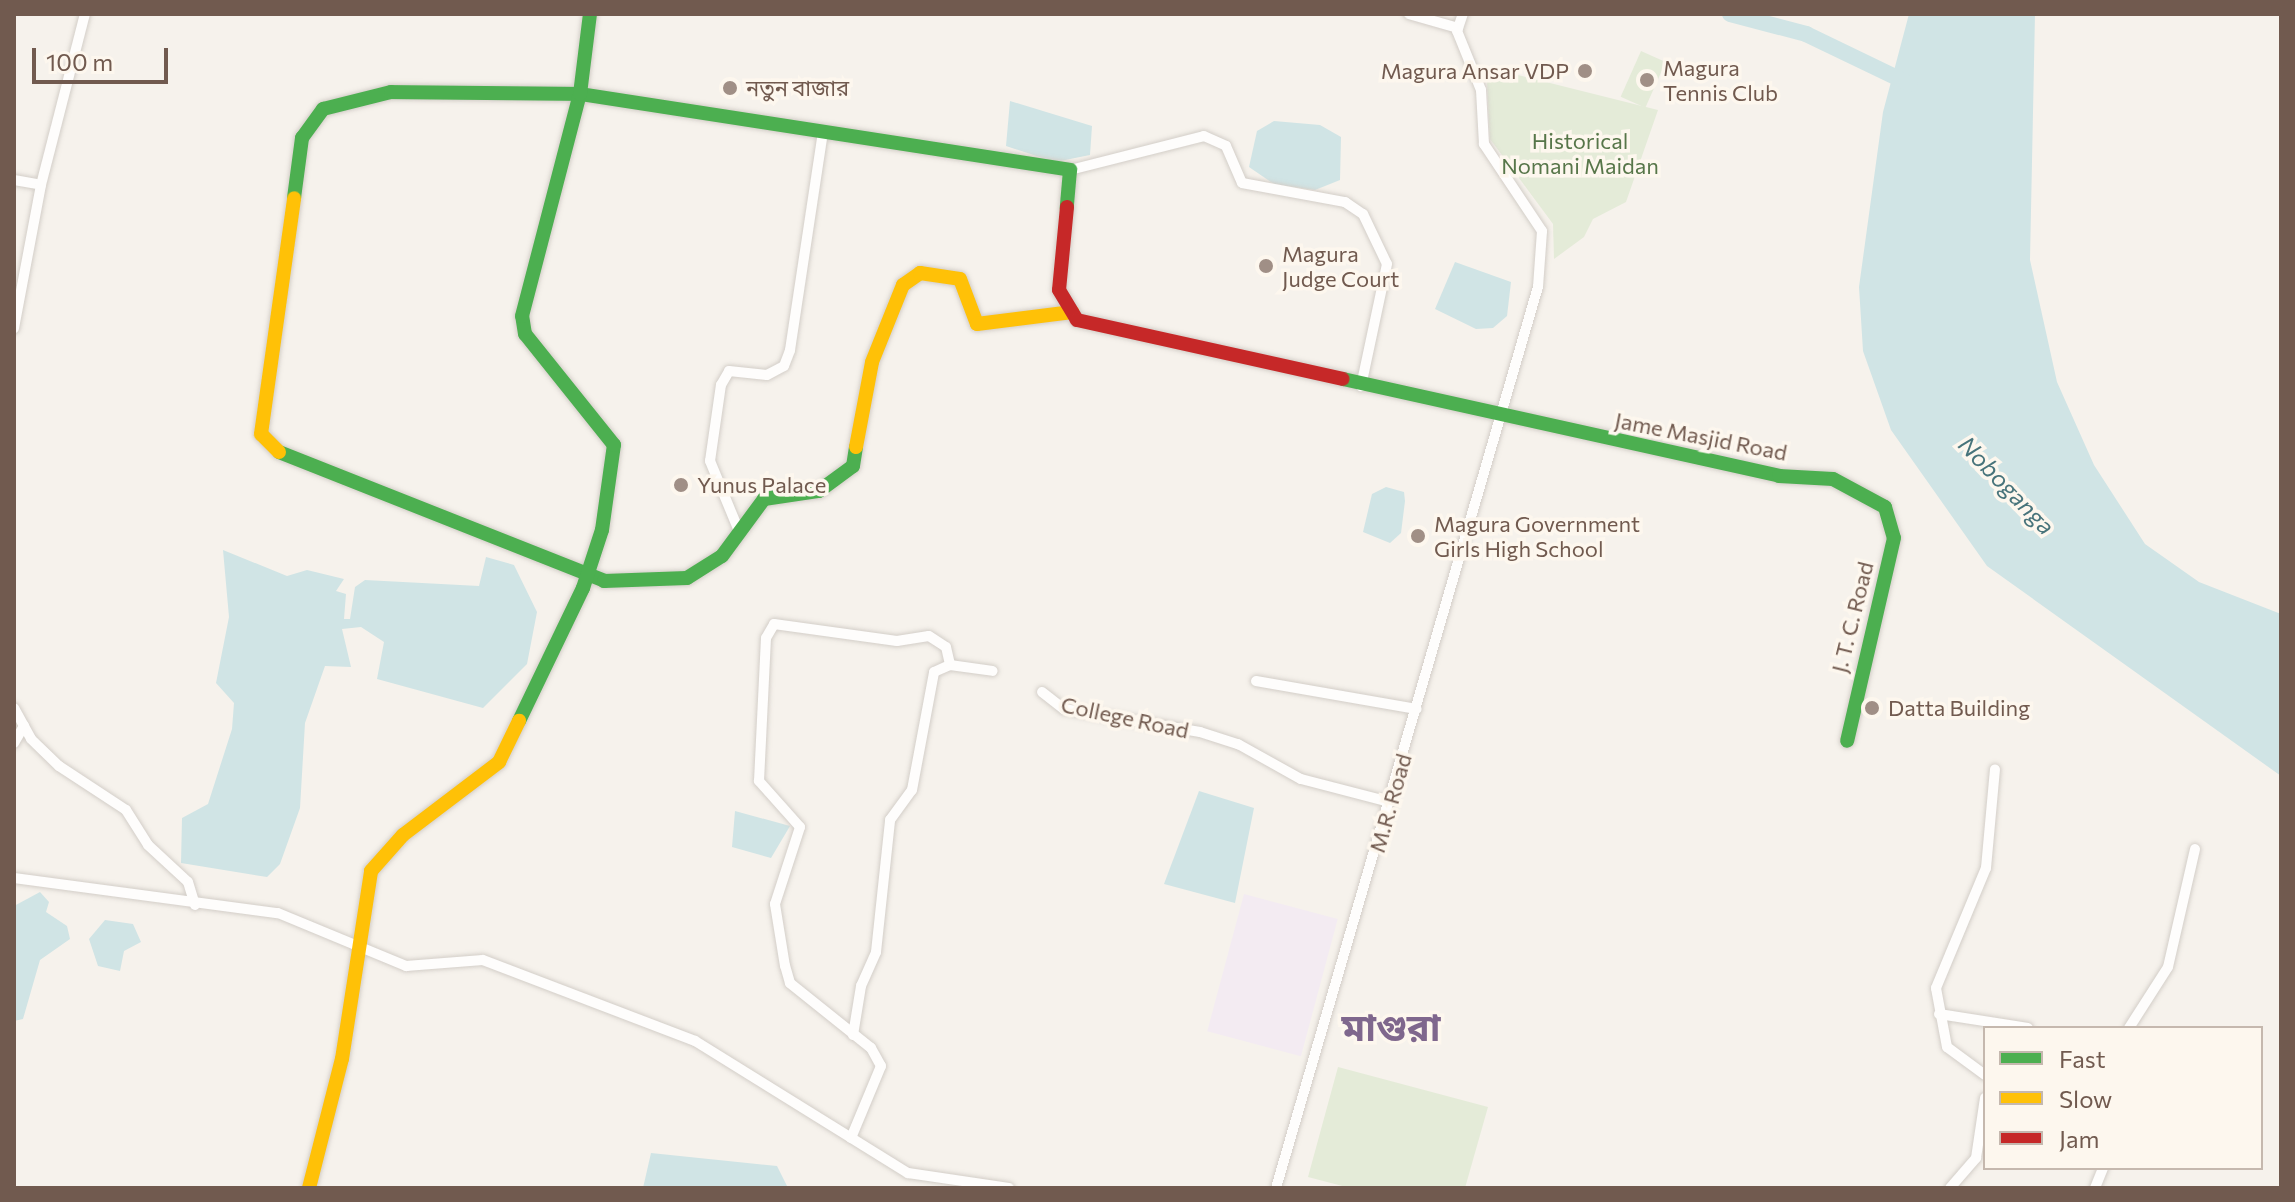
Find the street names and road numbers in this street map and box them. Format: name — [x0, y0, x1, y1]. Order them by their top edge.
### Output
street label: Jame Masjid Road — [1613, 406, 1789, 466]
street label: J. T. C. Road — [1825, 559, 1879, 675]
street label: College Road — [1059, 691, 1191, 743]
street label: M.R. Road — [1363, 750, 1417, 856]

